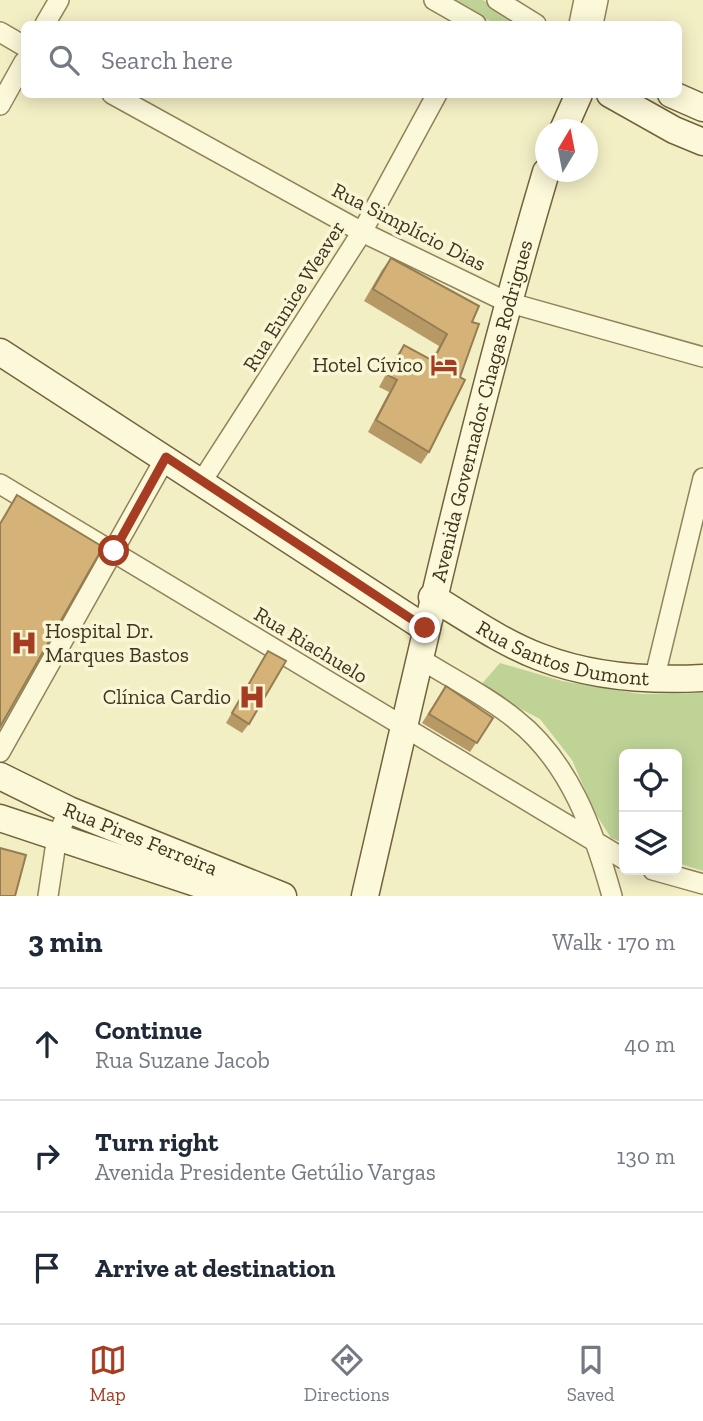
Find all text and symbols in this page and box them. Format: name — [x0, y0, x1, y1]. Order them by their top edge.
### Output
search box — [21, 21, 682, 98]
icon: search — [45, 41, 83, 79]
text: Search here — [101, 44, 233, 76]
north arrow — [535, 119, 598, 182]
street label: Rua Simplício Dias — [328, 177, 490, 276]
street label: Rua Eunice Weaver — [237, 216, 350, 376]
street label: Avenida Governador Chagas Rodrigues — [425, 237, 538, 584]
hotel icon: Hotel Cívico — [429, 350, 459, 380]
place label: Hotel Cívico — [313, 352, 423, 377]
route start — [98, 535, 129, 566]
street label: Rua Riachuelo — [250, 601, 373, 688]
route end — [409, 612, 440, 643]
street label: Rua Santos Dumont — [472, 614, 650, 690]
place label: Hospital Dr. Marques Bastos — [45, 618, 189, 667]
hospital icon: Hospital Dr. Marques Bastos — [9, 628, 39, 658]
hospital icon: Clínica Cardio — [237, 682, 267, 712]
place label: Clínica Cardio — [103, 684, 231, 709]
map controls — [619, 749, 682, 875]
button: locate — [619, 749, 682, 812]
street label: Rua Pires Ferreira — [60, 796, 221, 880]
button: layers — [619, 812, 682, 875]
text: 3 min — [28, 924, 103, 960]
text: Walk · 170 m — [552, 928, 675, 956]
text: Continue — [95, 1014, 202, 1046]
icon: ahead — [28, 1025, 66, 1063]
text: 40 m — [624, 1030, 675, 1058]
text: Rua Suzane Jacob — [95, 1046, 270, 1074]
text: Turn right — [95, 1126, 218, 1158]
icon: right — [28, 1137, 66, 1175]
text: 130 m — [617, 1142, 675, 1170]
text: Avenida Presidente Getúlio Vargas — [95, 1158, 436, 1186]
icon: arrive — [28, 1249, 66, 1287]
text: Arrive at destination — [95, 1252, 335, 1284]
tab: Map — [89, 1341, 127, 1406]
tab: Directions — [304, 1341, 390, 1406]
tab: Saved — [567, 1341, 614, 1406]

